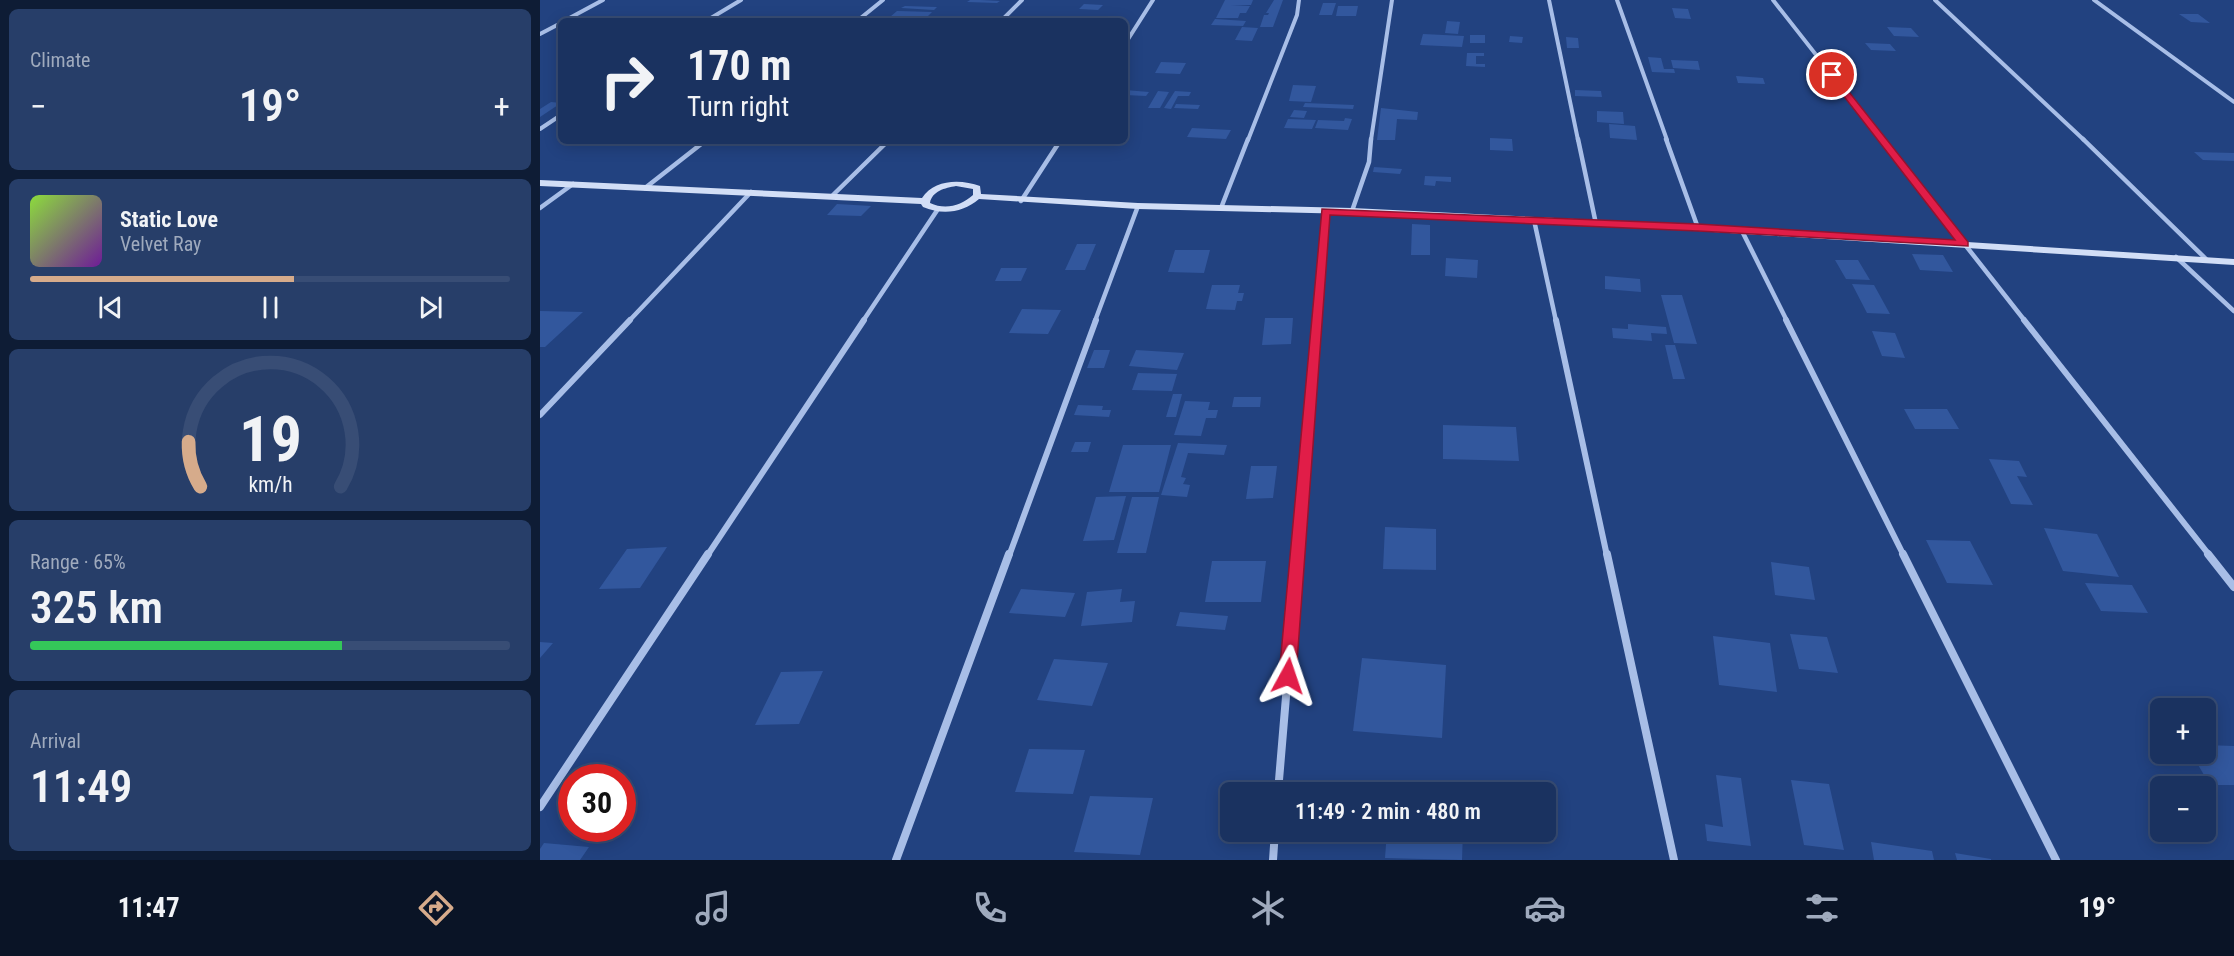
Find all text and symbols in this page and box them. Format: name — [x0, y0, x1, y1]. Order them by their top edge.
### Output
text: 170 m — [687, 41, 792, 90]
icon: right — [588, 42, 666, 120]
text: Climate — [30, 48, 90, 72]
pin — [1806, 49, 1857, 100]
icon: arrive — [1815, 58, 1848, 91]
text: 19° — [239, 79, 301, 132]
text: − — [30, 87, 47, 126]
text: + — [494, 87, 510, 126]
text: Turn right — [687, 91, 789, 123]
text: Static Love — [120, 207, 218, 232]
text: Velvet Ray — [120, 232, 201, 256]
icon: previous — [94, 291, 127, 324]
icon: pause — [254, 291, 287, 324]
icon: next — [414, 291, 447, 324]
text: 19 — [238, 403, 302, 476]
text: km/h — [248, 472, 292, 497]
text: Range · 65% — [30, 550, 126, 574]
text: 325 km — [30, 581, 163, 634]
position arrow — [1256, 644, 1320, 708]
map controls — [2150, 698, 2216, 842]
button: + — [2150, 698, 2216, 764]
text: Arrival — [30, 729, 81, 753]
text: 11:49 — [30, 760, 132, 813]
speed limit sign: 30 — [558, 764, 636, 842]
button: − — [2150, 776, 2216, 842]
text: 11:49 · 2 min · 480 m — [1295, 799, 1481, 824]
icon: directions — [415, 887, 457, 929]
icon: music — [692, 887, 734, 929]
icon: phone — [969, 887, 1011, 929]
icon: climate — [1247, 887, 1289, 929]
icon: car — [1524, 887, 1566, 929]
icon: filters — [1801, 887, 1843, 929]
text: 11:47 — [118, 892, 180, 924]
text: 19° — [2078, 892, 2116, 924]

